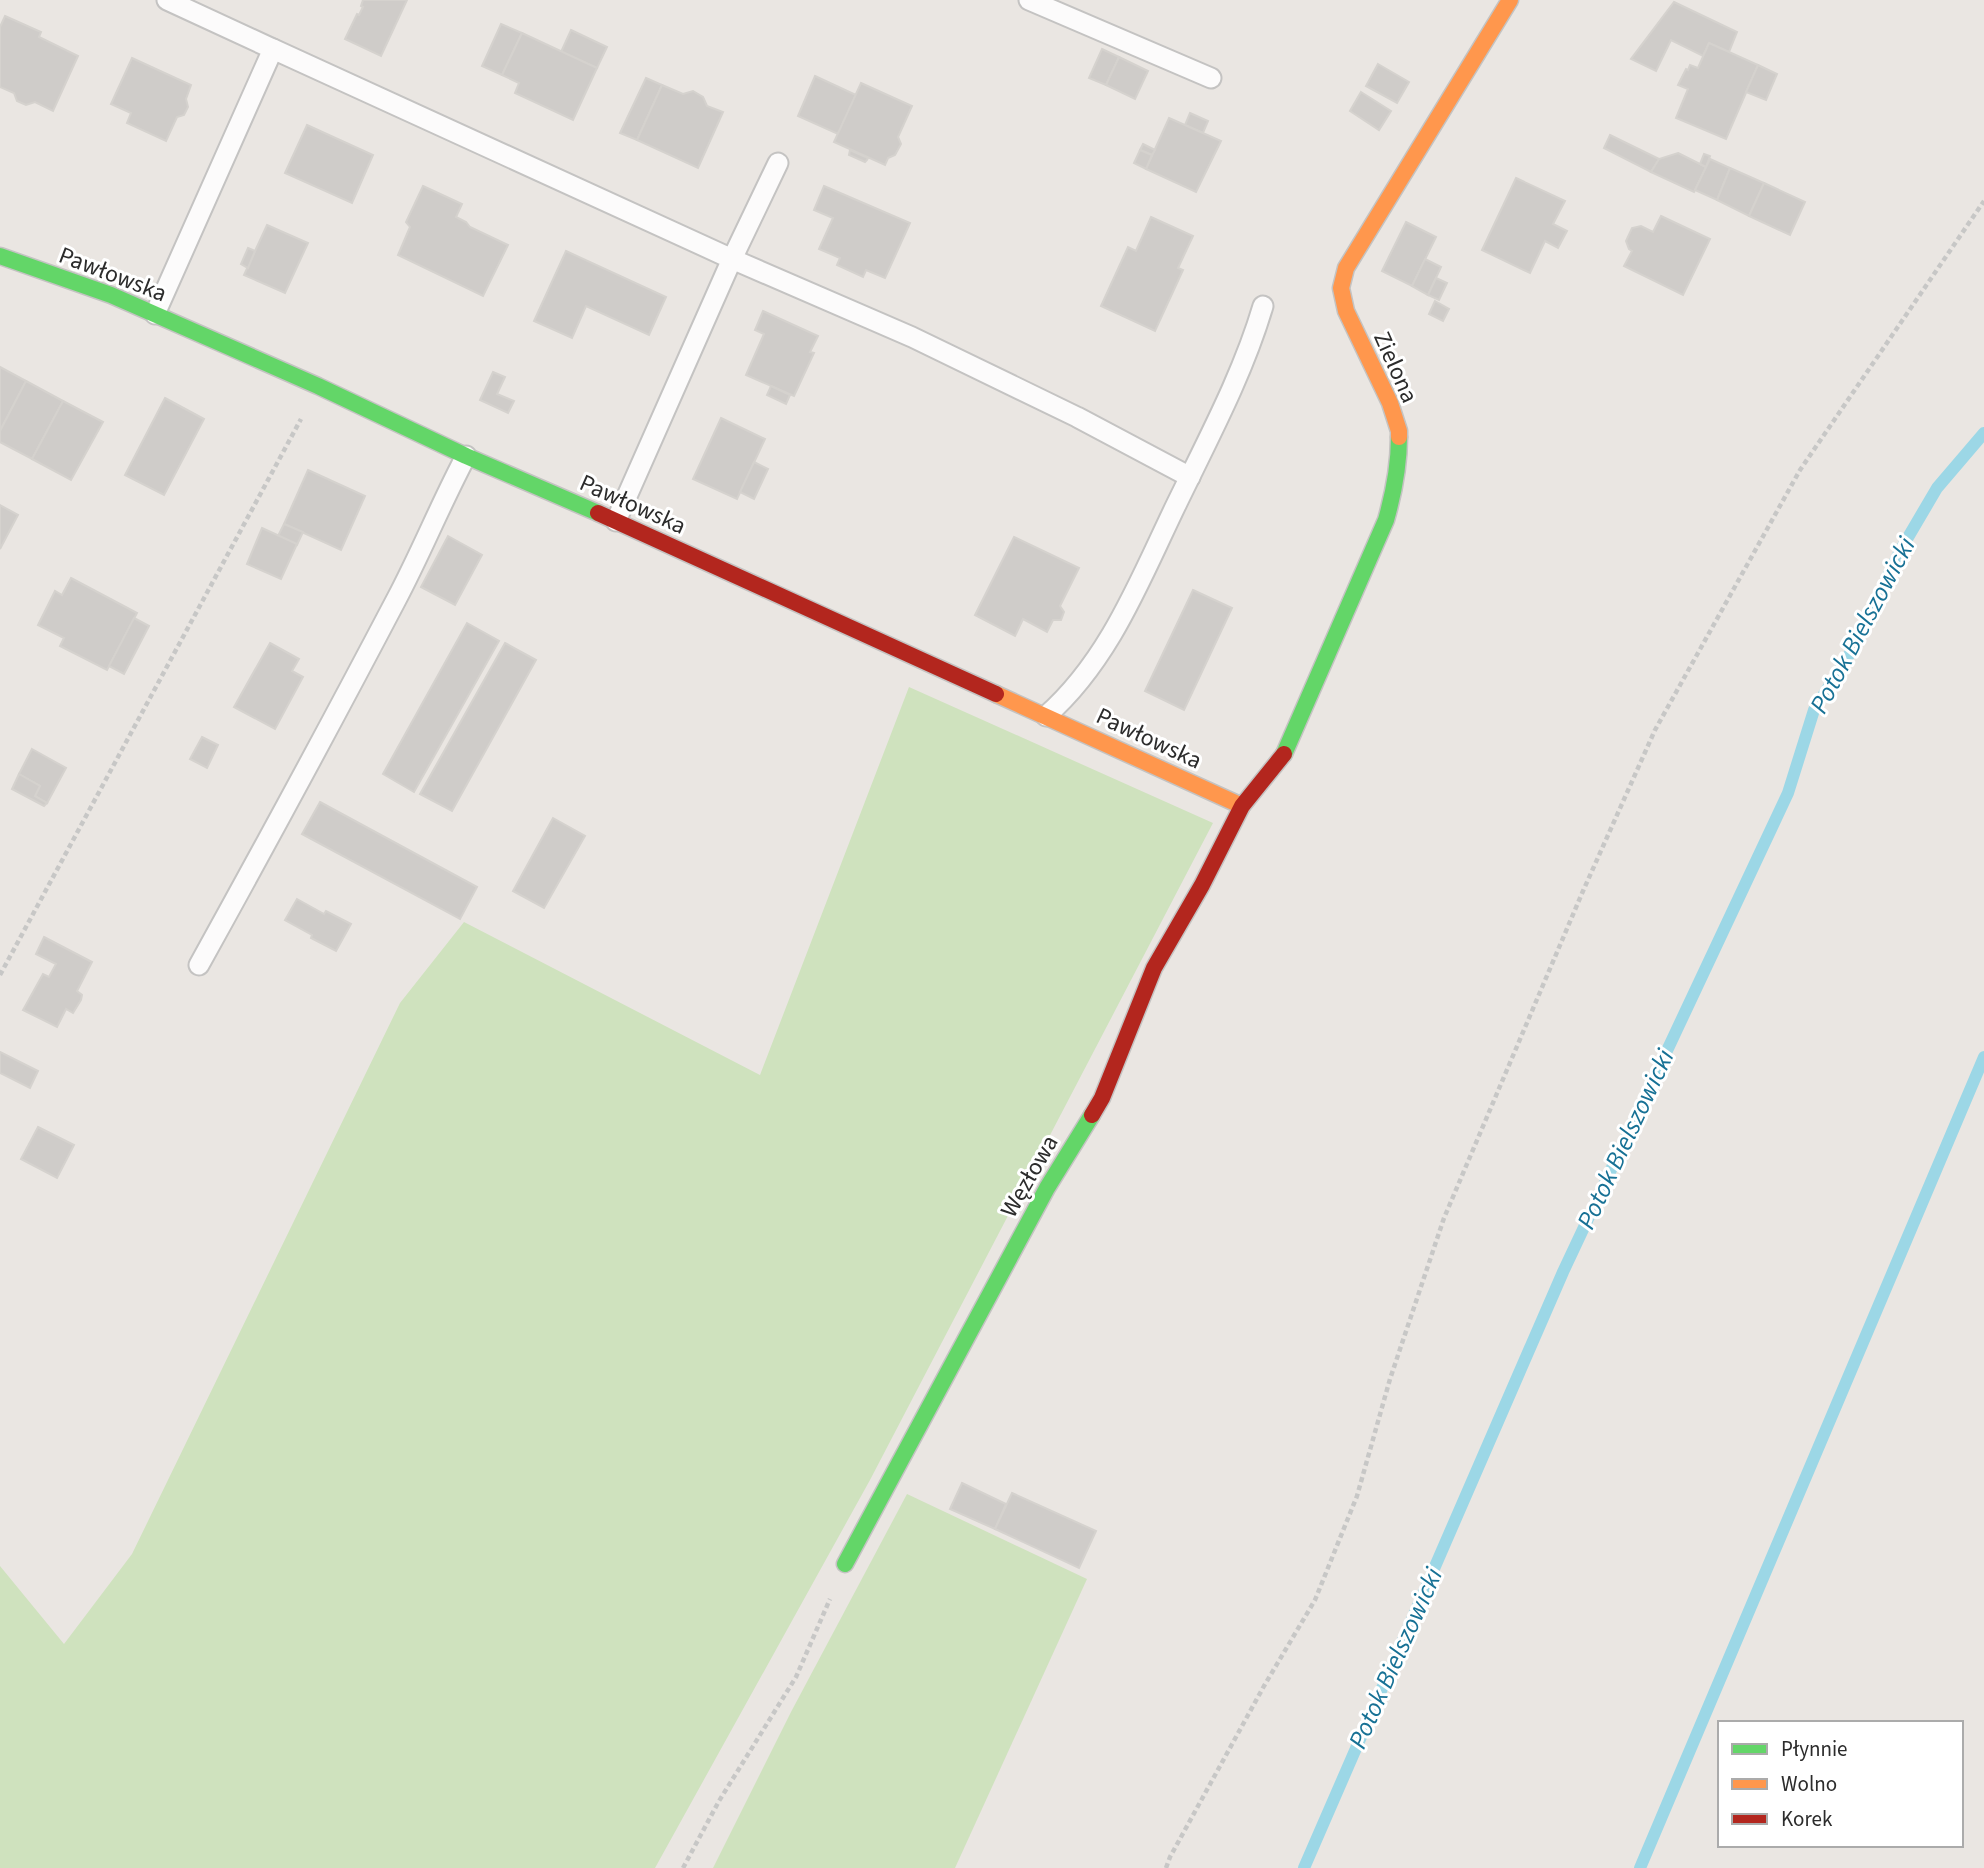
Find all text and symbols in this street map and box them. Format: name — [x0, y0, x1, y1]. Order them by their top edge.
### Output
street label: Pawłowska — [54, 238, 172, 311]
street label: Zielona — [1364, 326, 1427, 409]
street label: Pawłowska — [574, 465, 692, 543]
water label: Potok Bielszowicki — [1800, 530, 1925, 720]
street label: Pawłowska — [1090, 699, 1207, 778]
water label: Potok Bielszowicki — [1568, 1042, 1684, 1235]
street label: Węzłowa — [992, 1128, 1067, 1224]
water label: Potok Bielszowicki — [1339, 1561, 1452, 1755]
legend — [1718, 1721, 1963, 1847]
text: Płynnie — [1781, 1734, 1848, 1764]
text: Wolno — [1781, 1769, 1837, 1799]
text: Korek — [1781, 1804, 1833, 1834]

